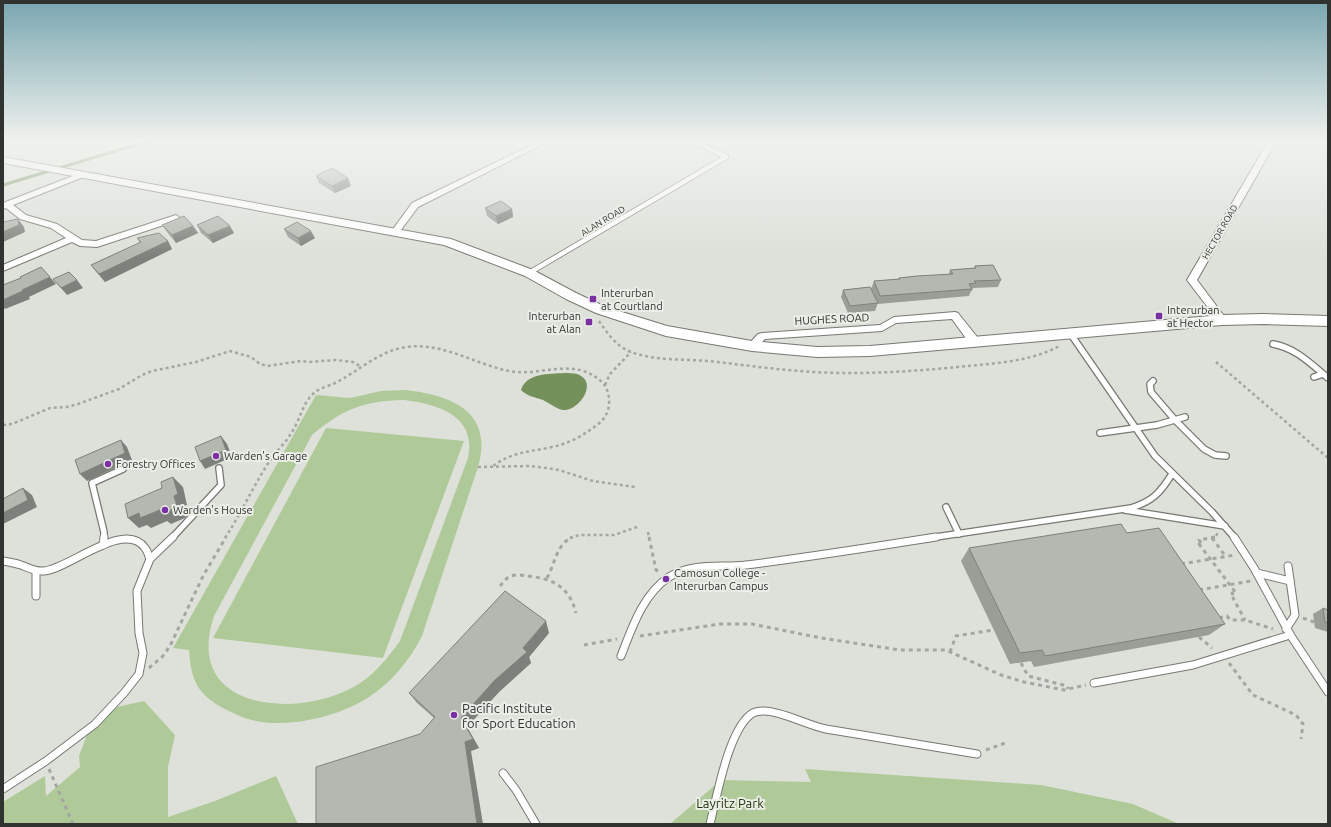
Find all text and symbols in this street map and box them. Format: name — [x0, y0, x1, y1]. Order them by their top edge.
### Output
street label: HECTOR ROAD — [1200, 203, 1240, 261]
street label: ALAN ROAD — [579, 204, 627, 238]
place label: Interurban at Courtland — [601, 287, 663, 312]
marker: Interurban at Courtland — [588, 294, 598, 304]
place label: Interurban at Hector — [1167, 304, 1219, 329]
place label: Interurban at Alan — [529, 310, 581, 335]
street label: HUGHES ROAD — [794, 311, 870, 327]
marker: Interurban at Hector — [1154, 311, 1164, 321]
marker: Interurban at Alan — [584, 317, 594, 327]
place label: Warden's Garage — [224, 450, 307, 462]
marker: Warden's Garage — [211, 451, 221, 461]
place label: Forestry Offices — [116, 458, 196, 470]
marker: Forestry Offices — [103, 459, 113, 469]
place label: Warden's House — [173, 504, 253, 516]
marker: Warden's House — [160, 505, 170, 515]
place label: Camosun College - Interurban Campus — [674, 567, 769, 592]
marker: Camosun College - Interurban Campus — [661, 574, 671, 584]
place label: Pacific Institute for Sport Education — [462, 701, 576, 730]
marker: Pacific Institute for Sport Education — [449, 710, 459, 720]
park label: Layritz Park — [696, 796, 764, 810]

